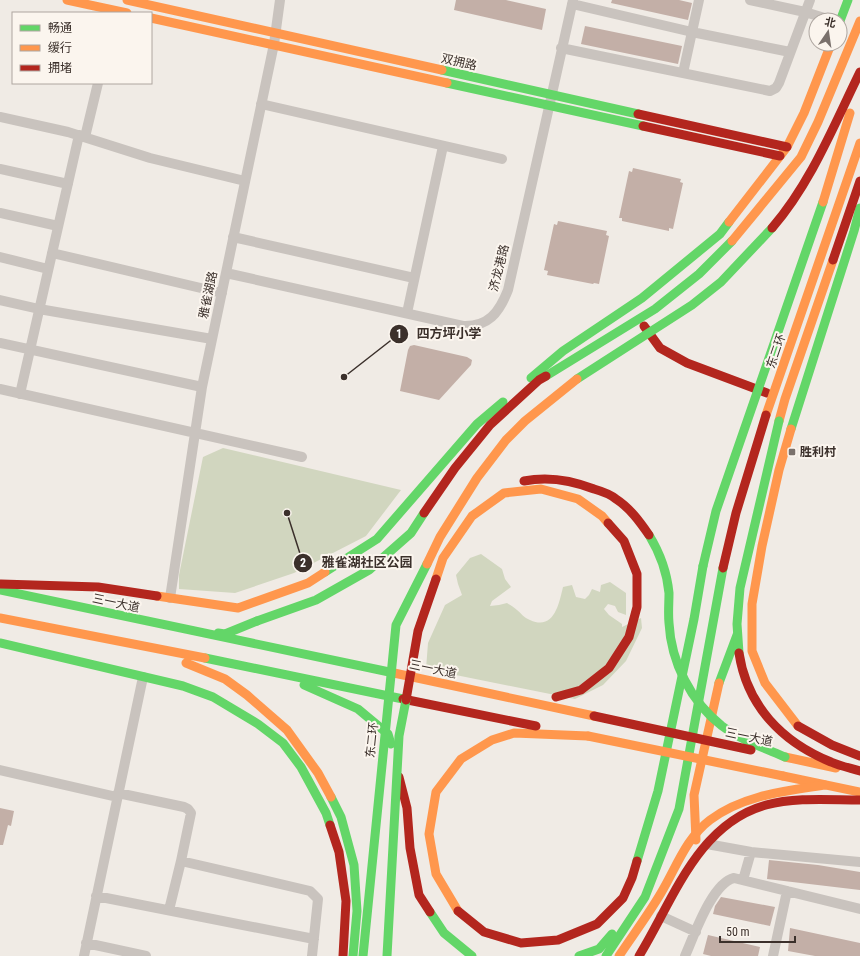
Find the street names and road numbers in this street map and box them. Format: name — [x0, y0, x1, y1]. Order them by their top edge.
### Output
street label: 双拥路 — [440, 51, 478, 73]
street label: 济龙港路 — [486, 243, 512, 293]
street label: 雅雀湖路 — [196, 270, 220, 320]
street label: 东二环 — [764, 332, 788, 370]
street label: 三一大道 — [91, 591, 141, 615]
street label: 三一大道 — [408, 657, 458, 681]
street label: 东二环 — [363, 721, 381, 759]
street label: 三一大道 — [724, 725, 774, 749]

